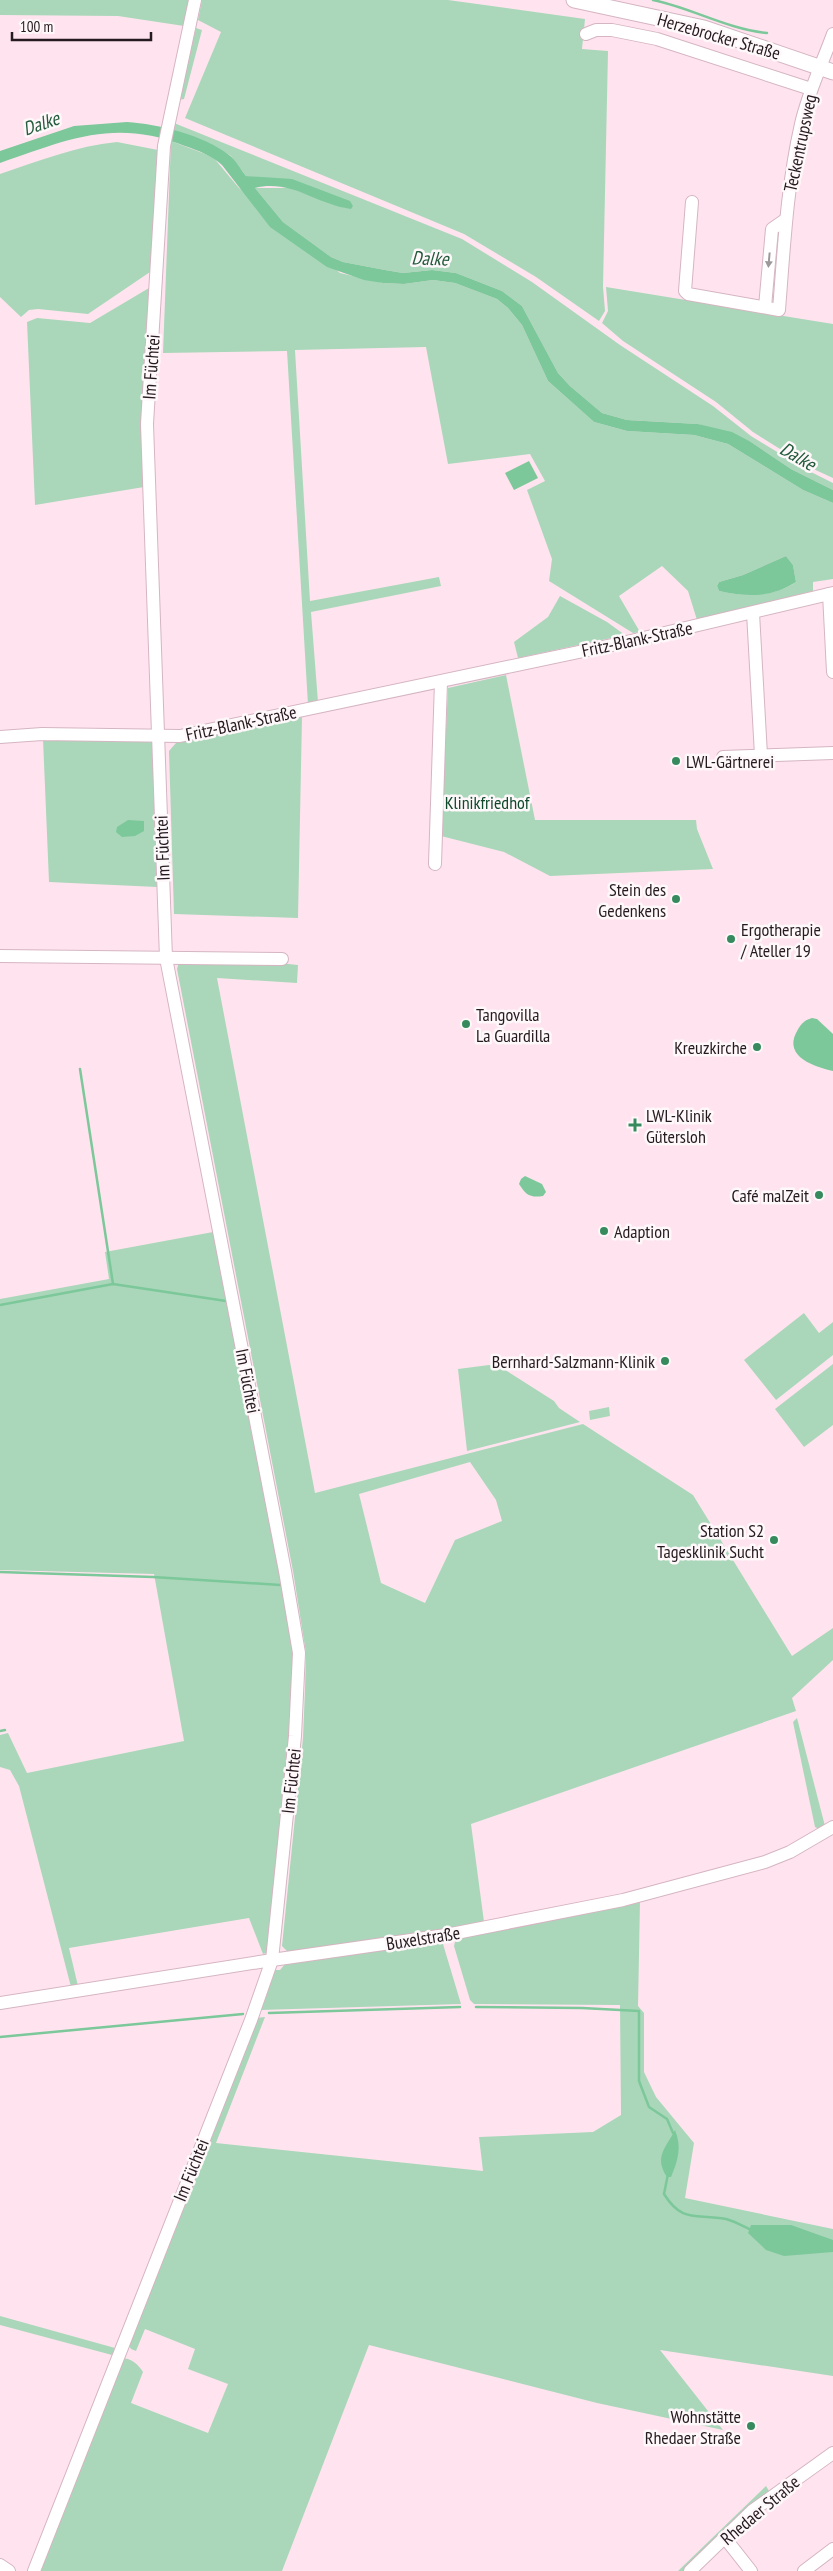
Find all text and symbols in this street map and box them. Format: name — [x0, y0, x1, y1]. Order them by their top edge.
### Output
street label: Herzebrocker Straße — [655, 7, 783, 65]
scale bar — [12, 10, 151, 42]
text: 100 m — [20, 17, 53, 36]
street label: Teckentrupsweg — [778, 92, 822, 194]
water label: Dalke — [20, 105, 64, 140]
water label: Dalke — [411, 245, 450, 271]
one-way arrow — [765, 252, 773, 268]
street label: Im Füchtei — [137, 334, 165, 400]
water label: Dalke — [776, 436, 821, 476]
street label: Fritz-Blank-Straße — [579, 616, 695, 662]
street label: Fritz-Blank-Straße — [183, 700, 299, 746]
place label: LWL-Gärtnerei — [686, 750, 774, 773]
marker: LWL-Gärtnerei — [670, 755, 682, 767]
park label: Klinikfriedhof — [445, 791, 531, 814]
street label: Im Füchtei — [149, 815, 175, 881]
place label: Stein des Gedenkens — [598, 878, 666, 922]
marker: Stein des Gedenkens — [670, 893, 682, 905]
place label: Ergotherapie / Ateller 19 — [740, 918, 821, 962]
marker: Ergotherapie / Ateller 19 — [725, 933, 737, 945]
place label: Tangovilla La Guardilla — [476, 1003, 550, 1047]
marker: Tangovilla La Guardilla — [460, 1018, 472, 1030]
place label: Kreuzkirche — [674, 1036, 747, 1059]
marker: Kreuzkirche — [751, 1041, 763, 1053]
place label: LWL-Klinik Gütersloh — [646, 1104, 712, 1148]
marker: LWL-Klinik Gütersloh — [628, 1118, 642, 1132]
place label: Café malZeit — [731, 1184, 809, 1207]
marker: Café malZeit — [813, 1189, 825, 1201]
place label: Adaption — [614, 1220, 670, 1243]
marker: Adaption — [598, 1225, 610, 1237]
street label: Im Füchtei — [230, 1347, 266, 1415]
place label: Bernhard-Salzmann-Klinik — [492, 1350, 655, 1373]
marker: Bernhard-Salzmann-Klinik — [659, 1355, 671, 1367]
place label: Station S2 Tagesklinik Sucht — [657, 1519, 764, 1563]
marker: Station S2 Tagesklinik Sucht — [768, 1534, 780, 1546]
street label: Im Füchtei — [276, 1747, 306, 1815]
street label: Buxelstraße — [384, 1921, 462, 1955]
street label: Im Füchtei — [168, 2135, 214, 2205]
place label: Wohnstätte Rhedaer Straße — [645, 2405, 741, 2449]
marker: Wohnstätte Rhedaer Straße — [745, 2420, 757, 2432]
street label: Rhedaer Straße — [716, 2470, 804, 2550]

